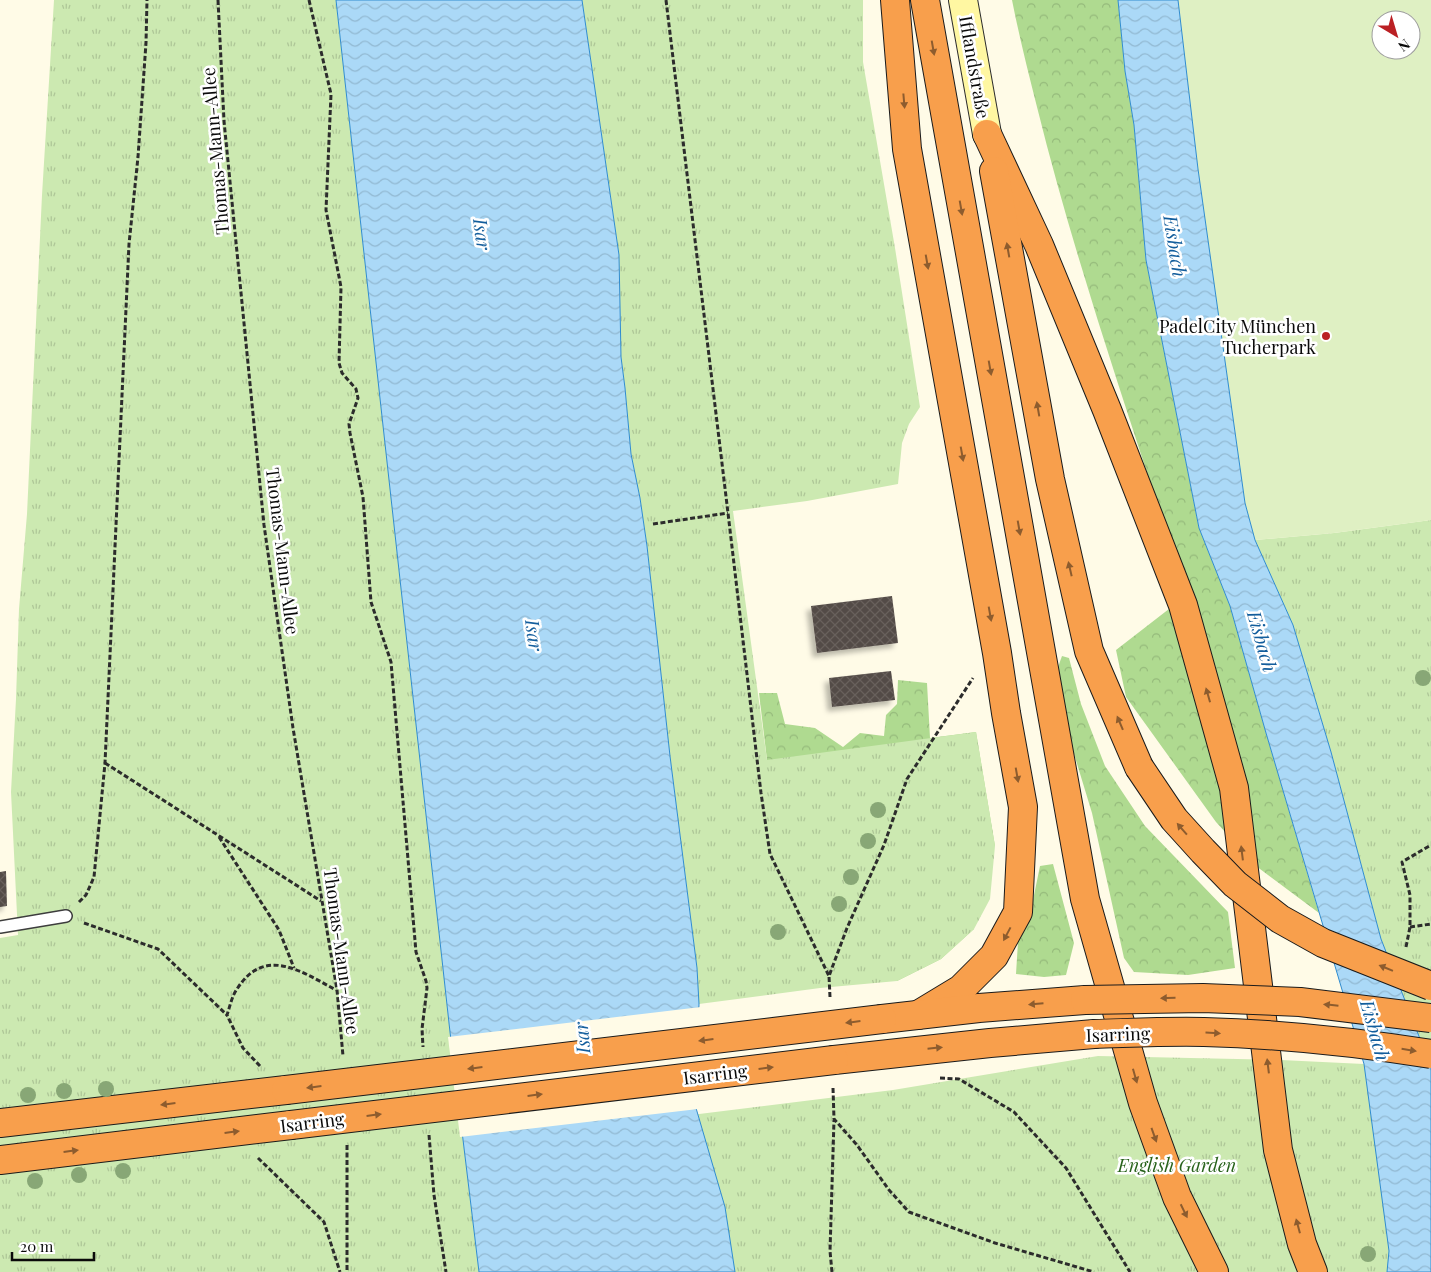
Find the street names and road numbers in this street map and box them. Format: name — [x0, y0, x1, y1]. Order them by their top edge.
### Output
street label: Ifflandstraße — [954, 14, 996, 120]
street label: Thomas-Mann-Allee — [196, 66, 234, 236]
street label: Thomas-Mann-Allee — [261, 466, 305, 636]
street label: Thomas-Mann-Allee — [318, 866, 366, 1036]
street label: Isarring — [1085, 1021, 1151, 1047]
street label: Isarring — [682, 1058, 749, 1090]
street label: Isarring — [279, 1106, 346, 1138]

